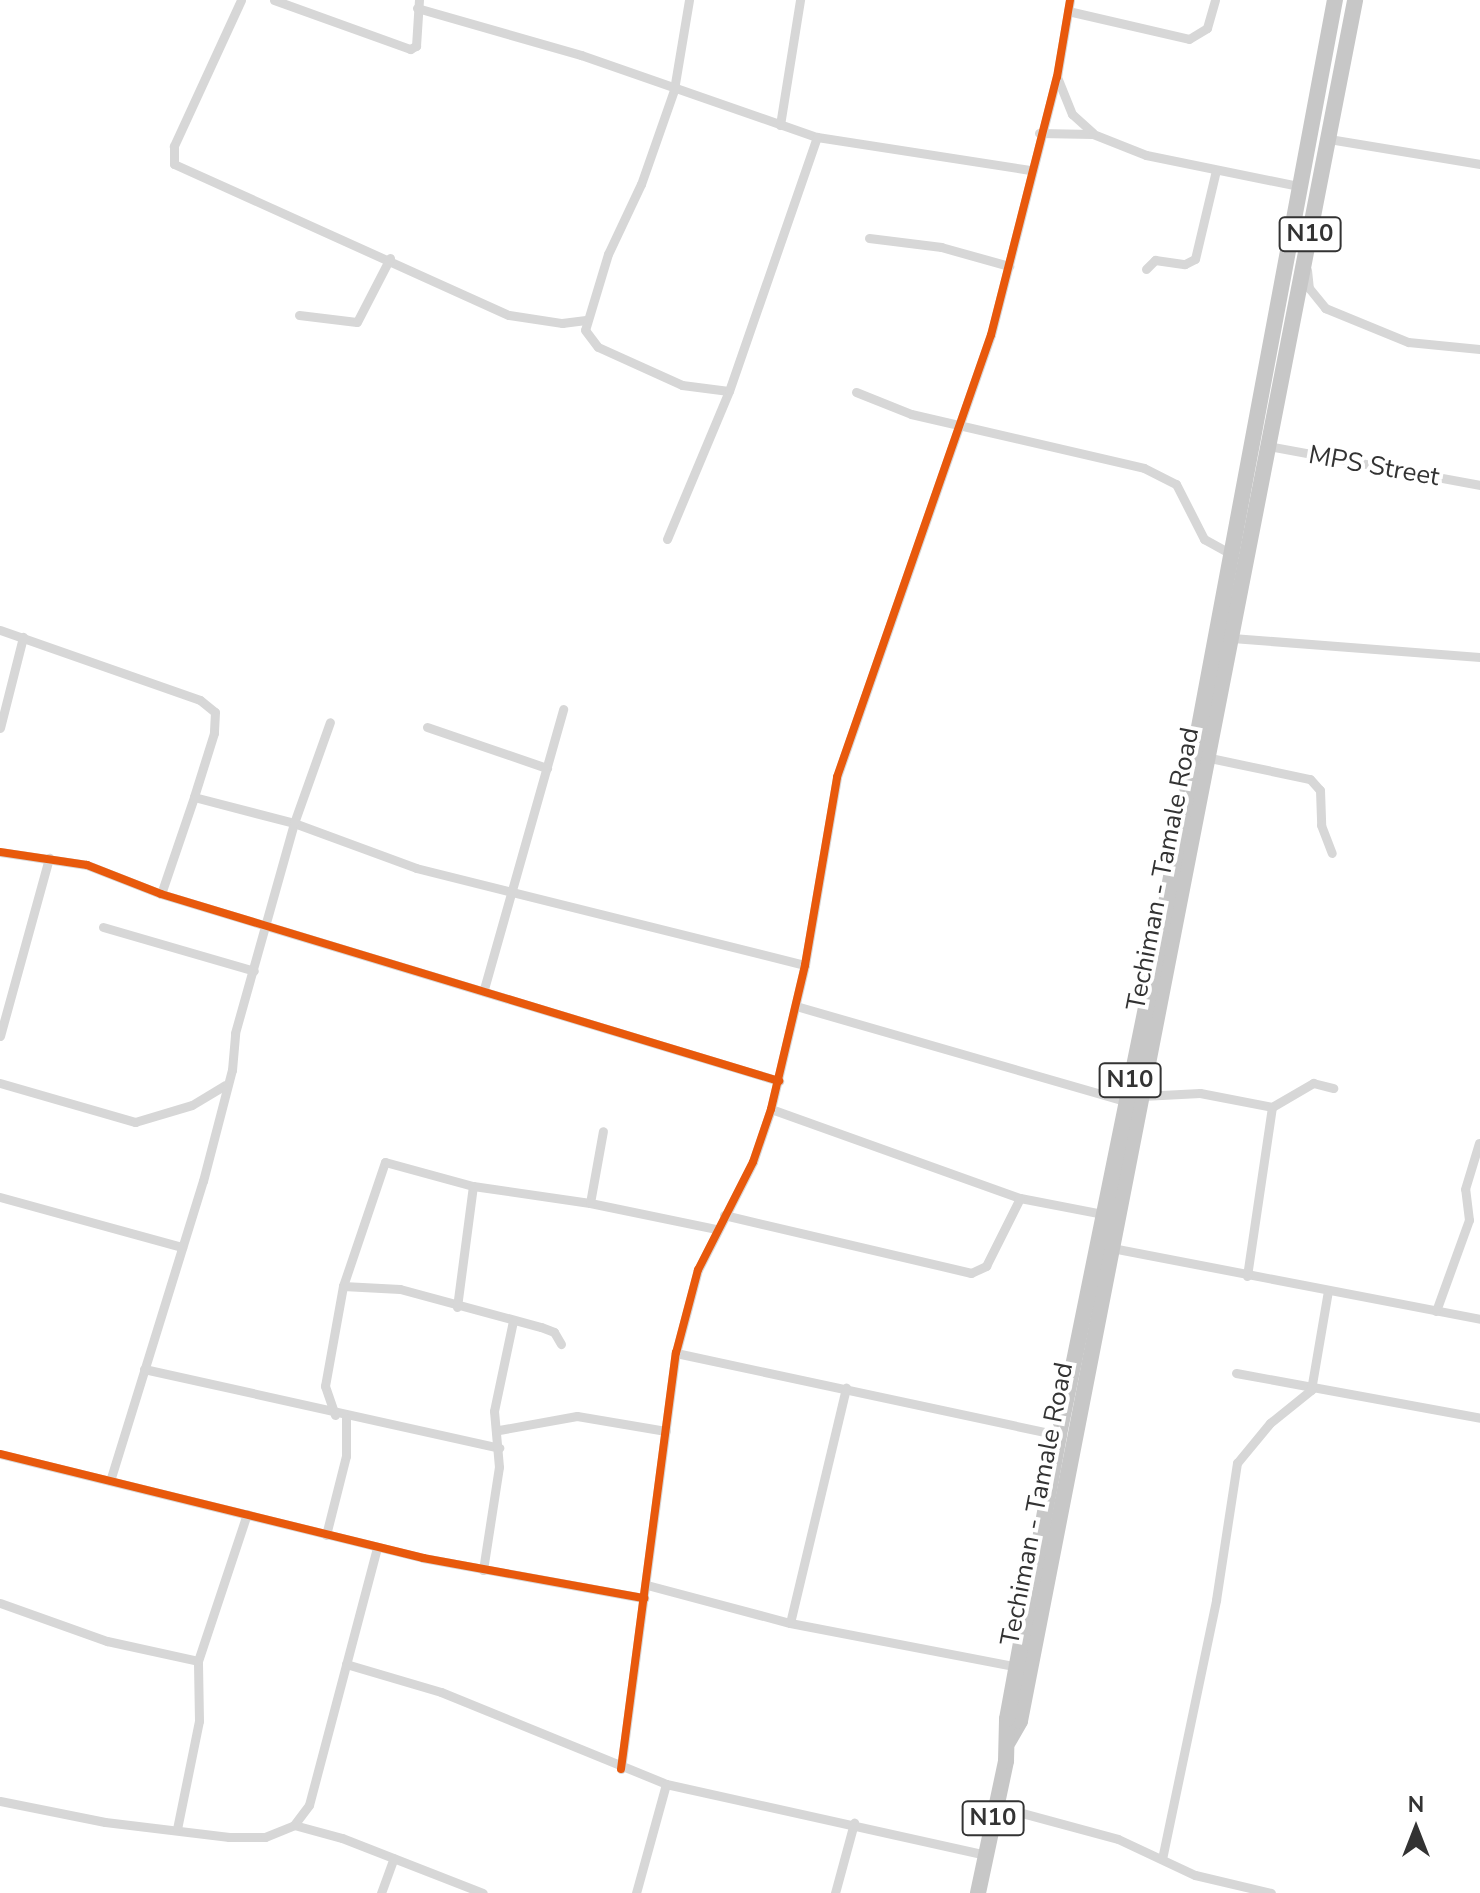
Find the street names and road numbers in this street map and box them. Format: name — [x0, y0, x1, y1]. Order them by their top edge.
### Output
road number: N10 — [1278, 214, 1342, 254]
street label: MPS Street — [1306, 439, 1442, 493]
street label: Techiman - Tamale Road — [1120, 725, 1206, 1013]
road number: N10 — [1098, 1060, 1162, 1100]
street label: Techiman - Tamale Road — [994, 1360, 1080, 1648]
road number: N10 — [961, 1798, 1025, 1838]

